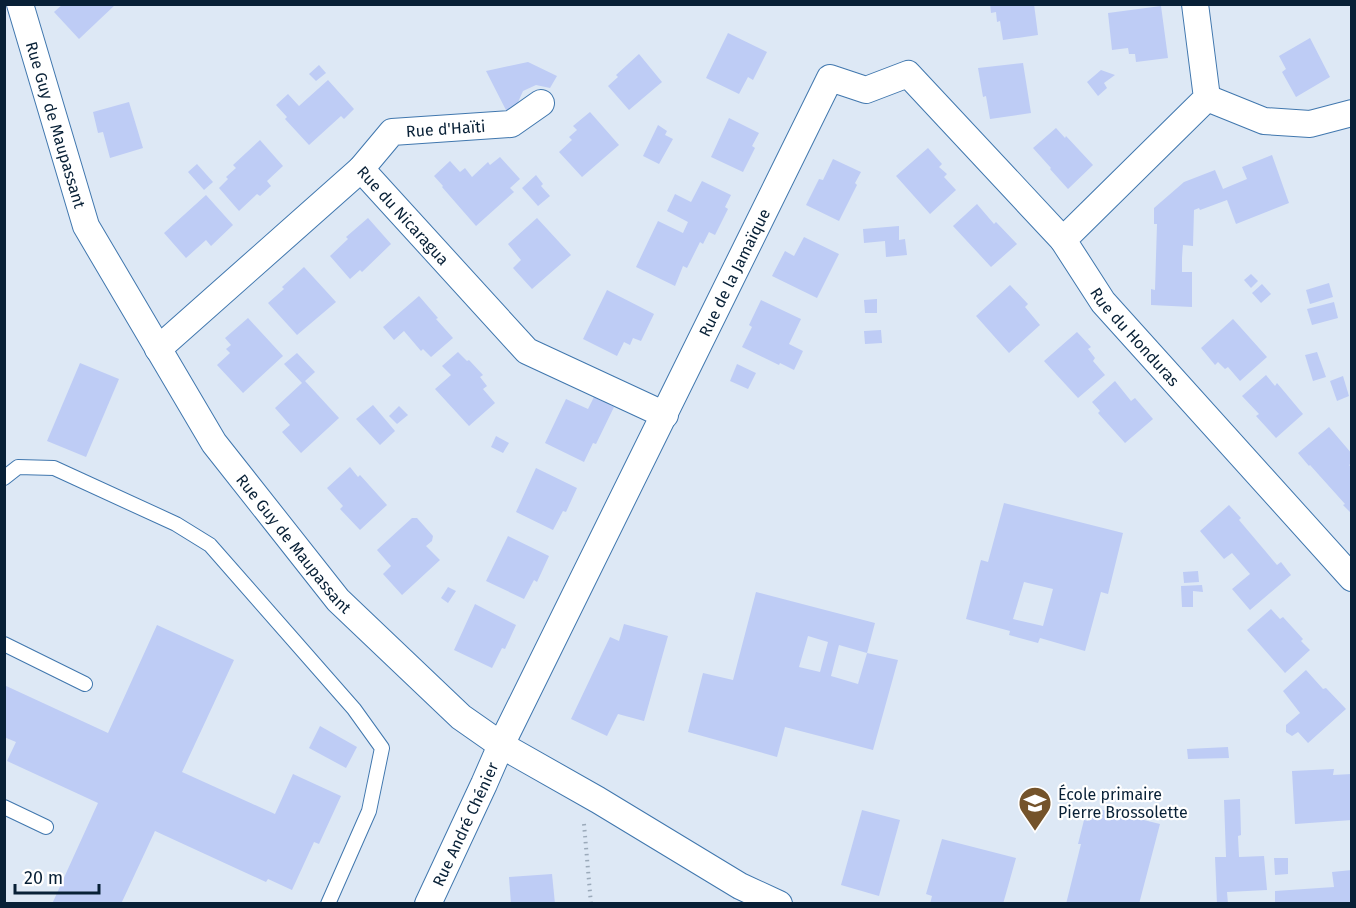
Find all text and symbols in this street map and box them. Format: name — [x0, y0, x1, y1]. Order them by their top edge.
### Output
street label: Rue Guy de Maupassant — [22, 39, 90, 211]
street label: Rue d'Haïti — [405, 116, 486, 141]
street label: Rue du Nicaragua — [353, 162, 453, 269]
street label: Rue de la Jamaïque — [695, 205, 774, 339]
street label: Rue du Honduras — [1087, 284, 1184, 390]
street label: Rue Guy de Maupassant — [233, 470, 355, 617]
street label: Rue André Chénier — [428, 758, 502, 889]
place label: École primaire Pierre Brossolette — [1058, 784, 1188, 822]
school or university icon: École primaire Pierre Brossolette — [1017, 785, 1053, 832]
scale bar — [15, 857, 99, 895]
text: 20 m — [24, 867, 63, 889]

